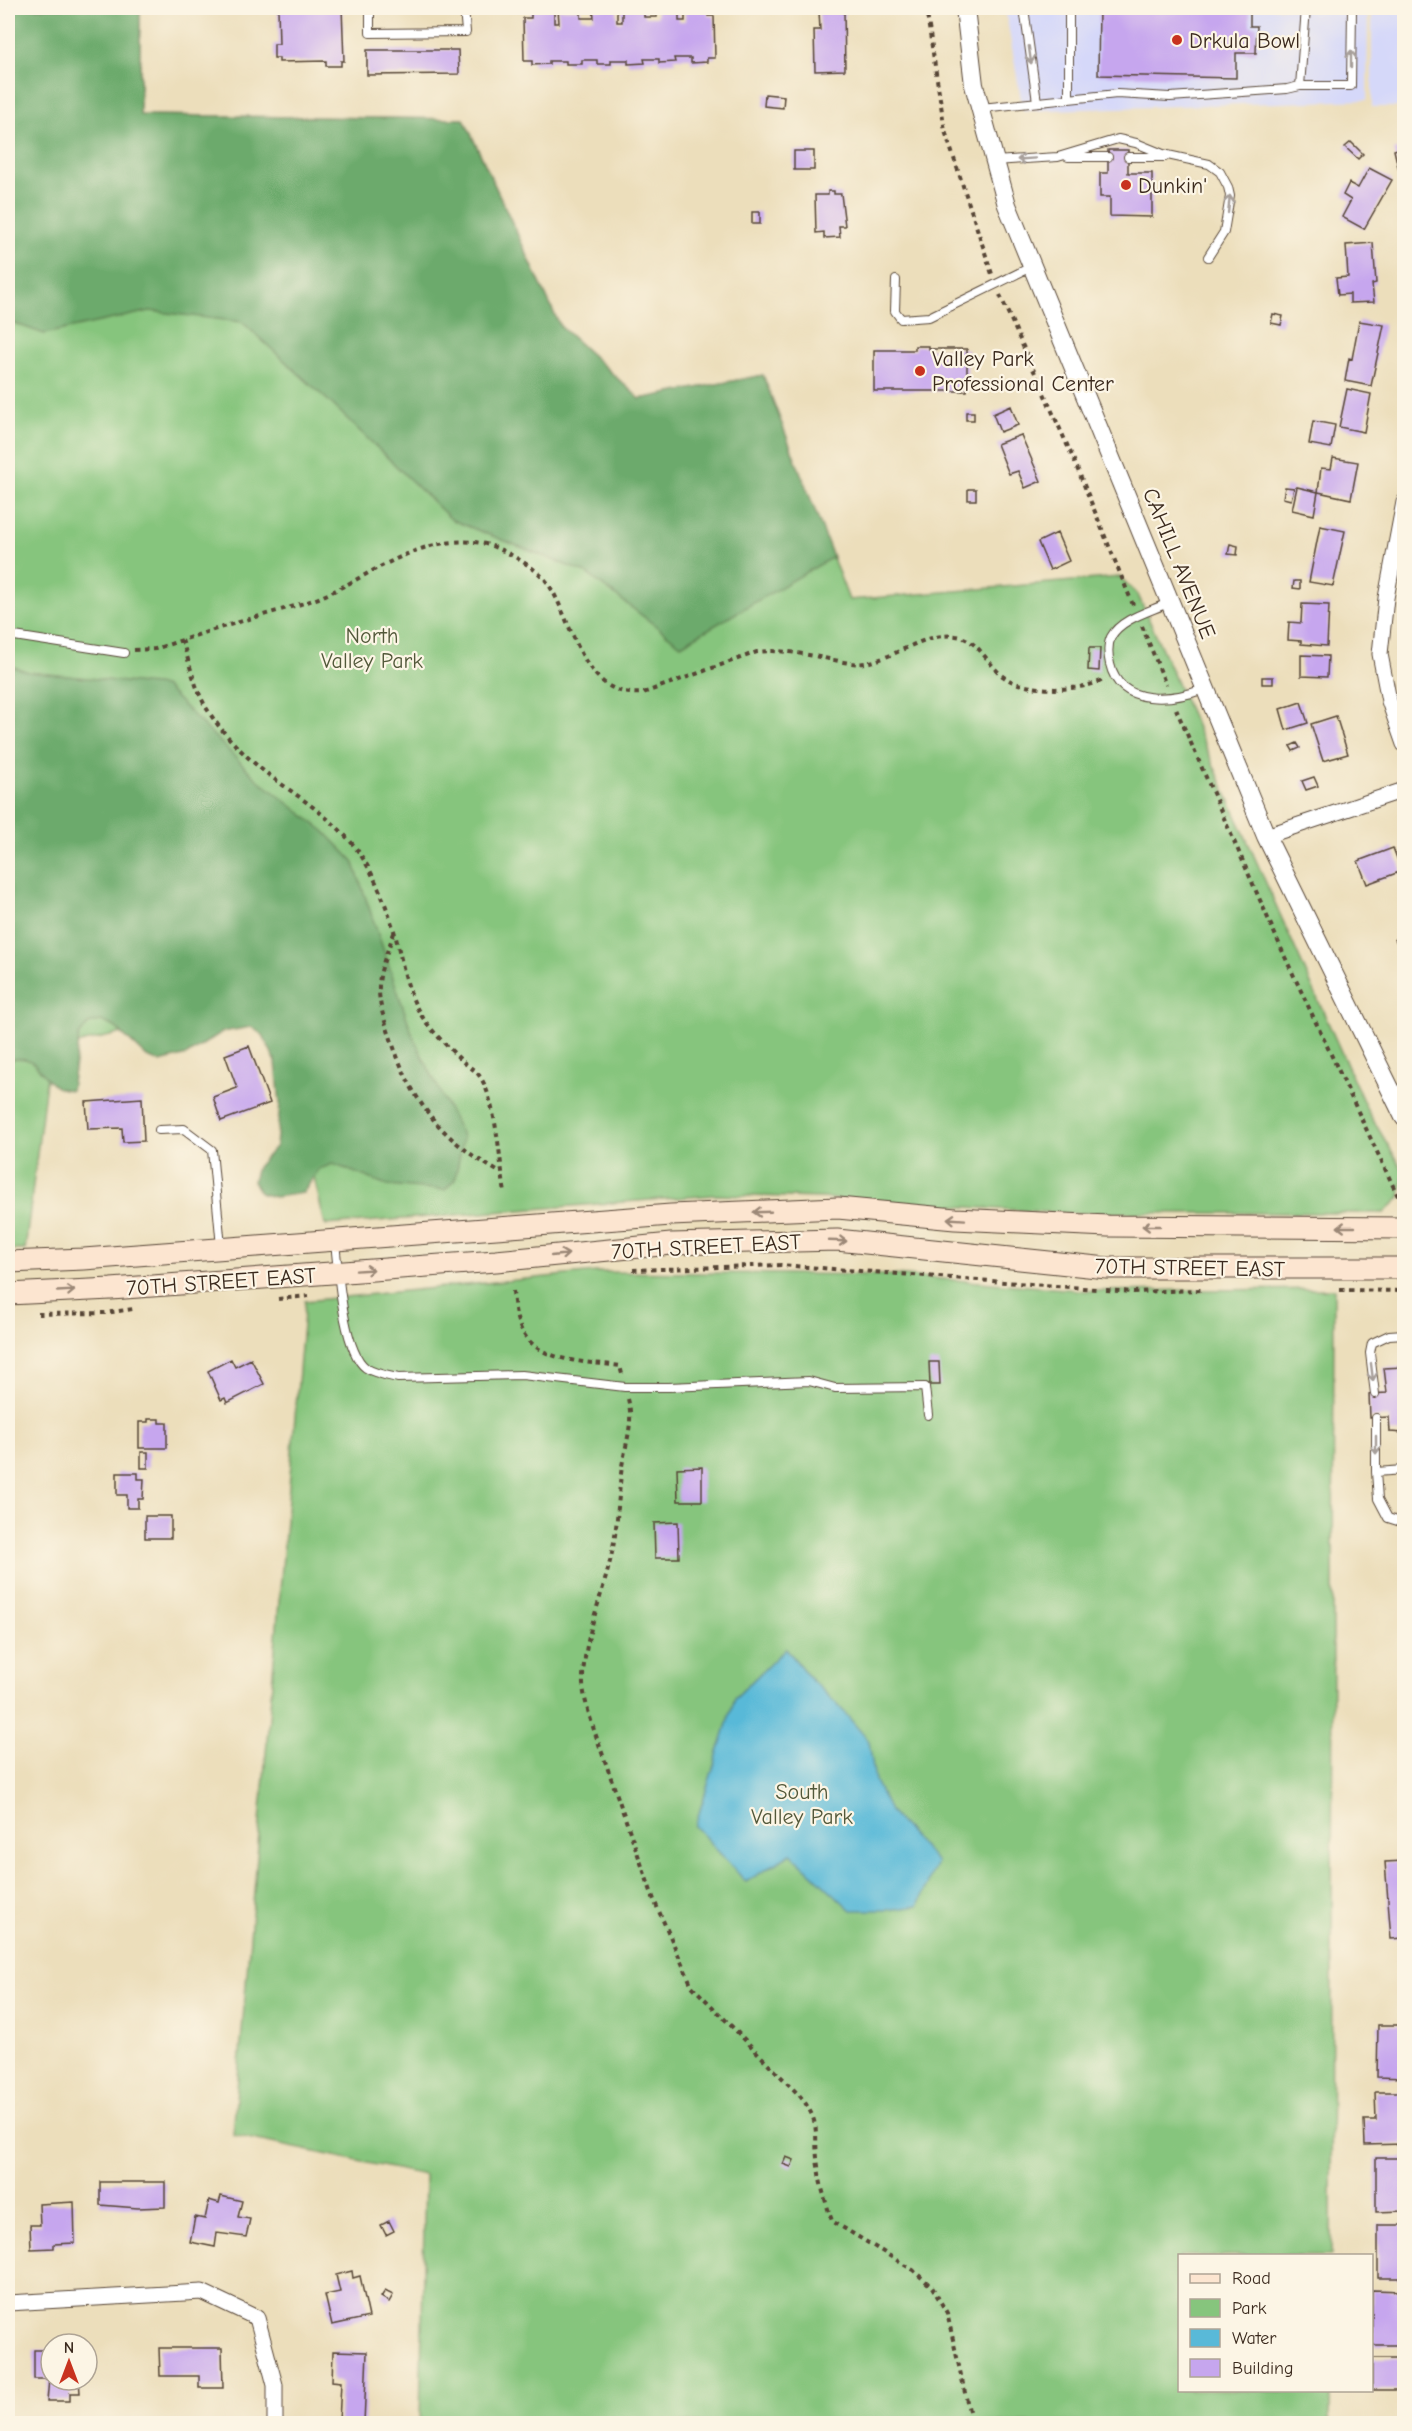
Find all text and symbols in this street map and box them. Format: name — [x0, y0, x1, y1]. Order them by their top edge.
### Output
place label: Drkula Bowl — [1189, 28, 1300, 54]
marker: Drkula Bowl — [1170, 33, 1184, 47]
one-way arrow — [1025, 44, 1036, 64]
one-way arrow — [1345, 49, 1357, 69]
one-way arrow — [1017, 153, 1037, 164]
place label: Dunkin' — [1138, 173, 1207, 199]
marker: Dunkin' — [1119, 178, 1133, 192]
one-way arrow — [1224, 194, 1235, 214]
place label: Valley Park Professional Center — [932, 346, 1114, 397]
marker: Valley Park Professional Center — [913, 364, 927, 378]
street label: CAHILL AVENUE — [1137, 484, 1221, 642]
park label: North Valley Park — [321, 623, 423, 674]
one-way arrow — [752, 1206, 772, 1217]
one-way arrow — [947, 1213, 967, 1224]
one-way arrow — [1142, 1220, 1162, 1232]
one-way arrow — [1337, 1221, 1357, 1233]
street label: 70TH STREET EAST — [610, 1229, 802, 1265]
one-way arrow — [827, 1236, 847, 1247]
one-way arrow — [549, 1249, 569, 1260]
street label: 70TH STREET EAST — [1095, 1253, 1286, 1283]
street label: 70TH STREET EAST — [125, 1262, 317, 1302]
one-way arrow — [355, 1264, 375, 1275]
one-way arrow — [55, 1286, 75, 1297]
one-way arrow — [1367, 1362, 1378, 1382]
one-way arrow — [1370, 1434, 1382, 1454]
park label: South Valley Park — [751, 1779, 853, 1830]
legend — [1178, 2254, 1373, 2392]
text: Road — [1232, 2268, 1271, 2289]
text: Park — [1232, 2298, 1267, 2319]
text: Water — [1232, 2328, 1277, 2349]
north arrow — [39, 2332, 99, 2392]
text: N — [64, 2339, 74, 2357]
text: Building — [1232, 2358, 1294, 2379]

